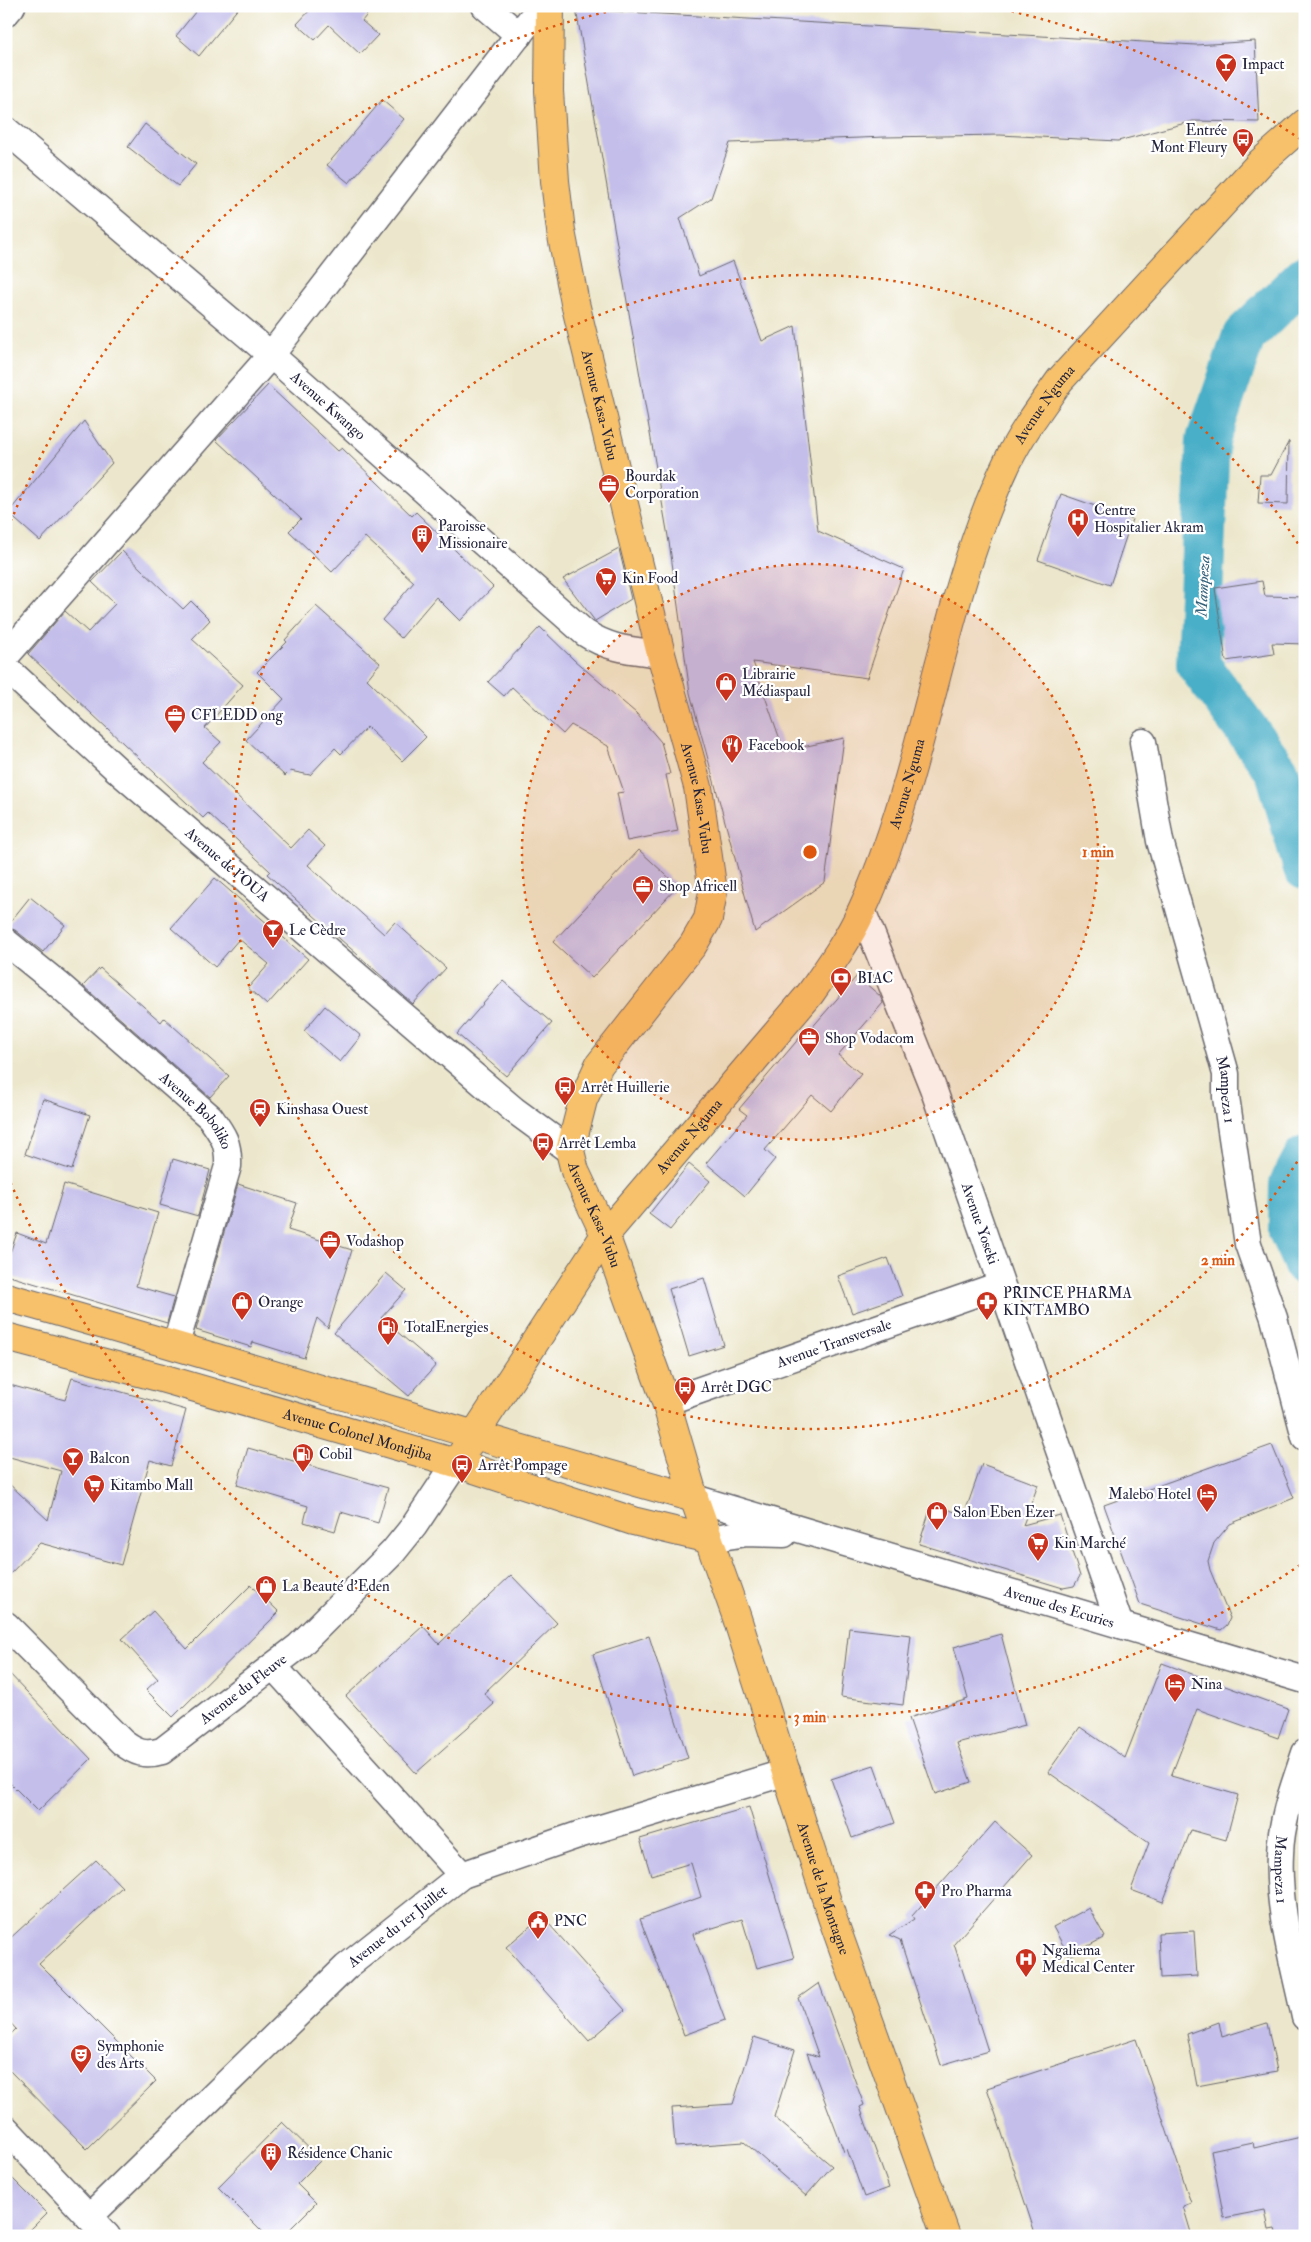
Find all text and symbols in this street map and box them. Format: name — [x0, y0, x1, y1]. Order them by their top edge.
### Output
bar icon: Impact — [1214, 52, 1238, 83]
place label: Impact — [1242, 55, 1284, 75]
place label: Entrée Mont Fleury — [1150, 121, 1227, 157]
bus stop icon: Entrée Mont Fleury — [1231, 127, 1255, 158]
street label: Avenue Kasa-Vubu — [577, 347, 622, 463]
street label: Avenue Nguma — [1010, 360, 1080, 448]
street label: Avenue Kwango — [285, 367, 369, 444]
place label: Bourdak Corporation — [625, 467, 699, 504]
office icon: Bourdak Corporation — [597, 473, 621, 504]
place label: Centre Hospitalier Akram — [1094, 501, 1204, 538]
hospital icon: Centre Hospitalier Akram — [1066, 507, 1090, 538]
place label: Paroisse Missionaire — [438, 517, 508, 553]
building icon: Paroisse Missionaire — [410, 523, 434, 554]
water label: Mampeza — [1191, 555, 1215, 618]
supermarket icon: Kin Food — [594, 566, 618, 597]
place label: Kin Food — [622, 569, 679, 588]
place label: Librairie Médiaspaul — [742, 665, 811, 702]
shop icon: Librairie Médiaspaul — [714, 671, 738, 702]
office icon: CFLEDD ong — [163, 703, 187, 734]
place label: CFLEDD ong — [191, 706, 283, 725]
restaurant icon: Facebook — [720, 733, 744, 764]
place label: Facebook — [748, 736, 804, 755]
street label: Avenue Nguma — [885, 736, 930, 832]
street label: Avenue Kasa-Vubu — [676, 739, 716, 855]
street label: Avenue de l’OUA — [180, 823, 273, 906]
centre of rings — [801, 843, 819, 861]
text: 1 min — [1082, 843, 1114, 862]
office icon: Shop Africell — [631, 874, 655, 905]
place label: Shop Africell — [659, 877, 737, 897]
bar icon: Le Cèdre — [261, 918, 285, 949]
place label: Le Cèdre — [289, 921, 346, 940]
bank icon: BIAC — [829, 966, 853, 997]
place label: BIAC — [857, 969, 893, 988]
office icon: Shop Vodacom — [797, 1026, 821, 1057]
place label: Shop Vodacom — [825, 1029, 915, 1049]
street label: Mampeza 1 — [1211, 1054, 1239, 1125]
street label: Avenue Boboliko — [155, 1067, 236, 1151]
bus stop icon: Arrêt Huillerie — [553, 1075, 577, 1106]
place label: Arrêt Huillerie — [580, 1078, 670, 1097]
street label: Avenue Nguma — [651, 1094, 727, 1179]
station icon: Kinshasa Ouest — [248, 1097, 272, 1128]
place label: Kinshasa Ouest — [276, 1100, 368, 1119]
bus stop icon: Arrêt Lemba — [531, 1131, 555, 1162]
place label: Arrêt Lemba — [558, 1134, 637, 1153]
street label: Avenue Kasa-Vubu — [563, 1159, 625, 1271]
street label: Avenue Yoseki — [956, 1179, 1003, 1267]
office icon: Vodashop — [318, 1229, 342, 1260]
place label: Vodashop — [346, 1232, 404, 1252]
text: 2 min — [1201, 1251, 1235, 1270]
place label: PRINCE PHARMA KINTAMBO — [1003, 1284, 1133, 1320]
shop icon: Orange — [230, 1290, 254, 1321]
pharmacy icon: PRINCE PHARMA KINTAMBO — [975, 1290, 999, 1321]
place label: Orange — [258, 1293, 303, 1312]
fuel station icon: TotalEnergies — [376, 1315, 400, 1346]
street label: Avenue Transversale — [773, 1315, 894, 1373]
place label: TotalEnergies — [404, 1318, 488, 1337]
bus stop icon: Arrêt DGC — [673, 1375, 697, 1406]
place label: Arrêt DGC — [700, 1378, 772, 1397]
street label: Avenue Colonel Mondjiba — [280, 1404, 435, 1466]
fuel station icon: Cobil — [291, 1442, 315, 1473]
place label: Cobil — [319, 1445, 353, 1464]
bar icon: Balcon — [61, 1446, 85, 1477]
place label: Balcon — [89, 1449, 130, 1468]
bus stop icon: Arrêt Pompage — [450, 1453, 474, 1484]
place label: Arrêt Pompage — [477, 1456, 568, 1476]
supermarket icon: Kitambo Mall — [82, 1473, 106, 1504]
place label: Kitambo Mall — [110, 1476, 193, 1495]
hotel icon: Malebo Hotel — [1195, 1482, 1219, 1513]
place label: Malebo Hotel — [1108, 1485, 1191, 1504]
shop icon: Salon Eben Ezer — [925, 1500, 949, 1531]
place label: Salon Eben Ezer — [953, 1503, 1055, 1522]
supermarket icon: Kin Marché — [1026, 1531, 1050, 1562]
place label: Kin Marché — [1054, 1534, 1126, 1553]
shop icon: La Beauté d'Eden — [254, 1574, 278, 1605]
place label: La Beauté d'Eden — [282, 1577, 390, 1596]
street label: Avenue des Ecuries — [1001, 1582, 1116, 1633]
street label: Avenue du Fleuve — [195, 1650, 291, 1729]
hotel icon: Nina — [1163, 1672, 1187, 1703]
place label: Nina — [1191, 1675, 1223, 1694]
text: 3 min — [794, 1708, 826, 1727]
street label: Avenue de la Montagne — [792, 1819, 854, 1957]
street label: Mampeza 1 — [1269, 1835, 1291, 1905]
pharmacy icon: Pro Pharma — [913, 1879, 937, 1910]
street label: Avenue du 1er Juillet — [343, 1881, 451, 1973]
place label: Pro Pharma — [941, 1882, 1013, 1901]
public building icon: PNC — [526, 1909, 550, 1940]
place label: PNC — [554, 1912, 587, 1931]
place label: Ngaliema Medical Center — [1042, 1941, 1135, 1977]
hospital icon: Ngaliema Medical Center — [1014, 1947, 1038, 1978]
place label: Symphonie des Arts — [97, 2037, 164, 2073]
theatre icon: Symphonie des Arts — [69, 2043, 93, 2074]
building icon: Résidence Chanic — [259, 2141, 283, 2172]
place label: Résidence Chanic — [287, 2144, 393, 2163]

